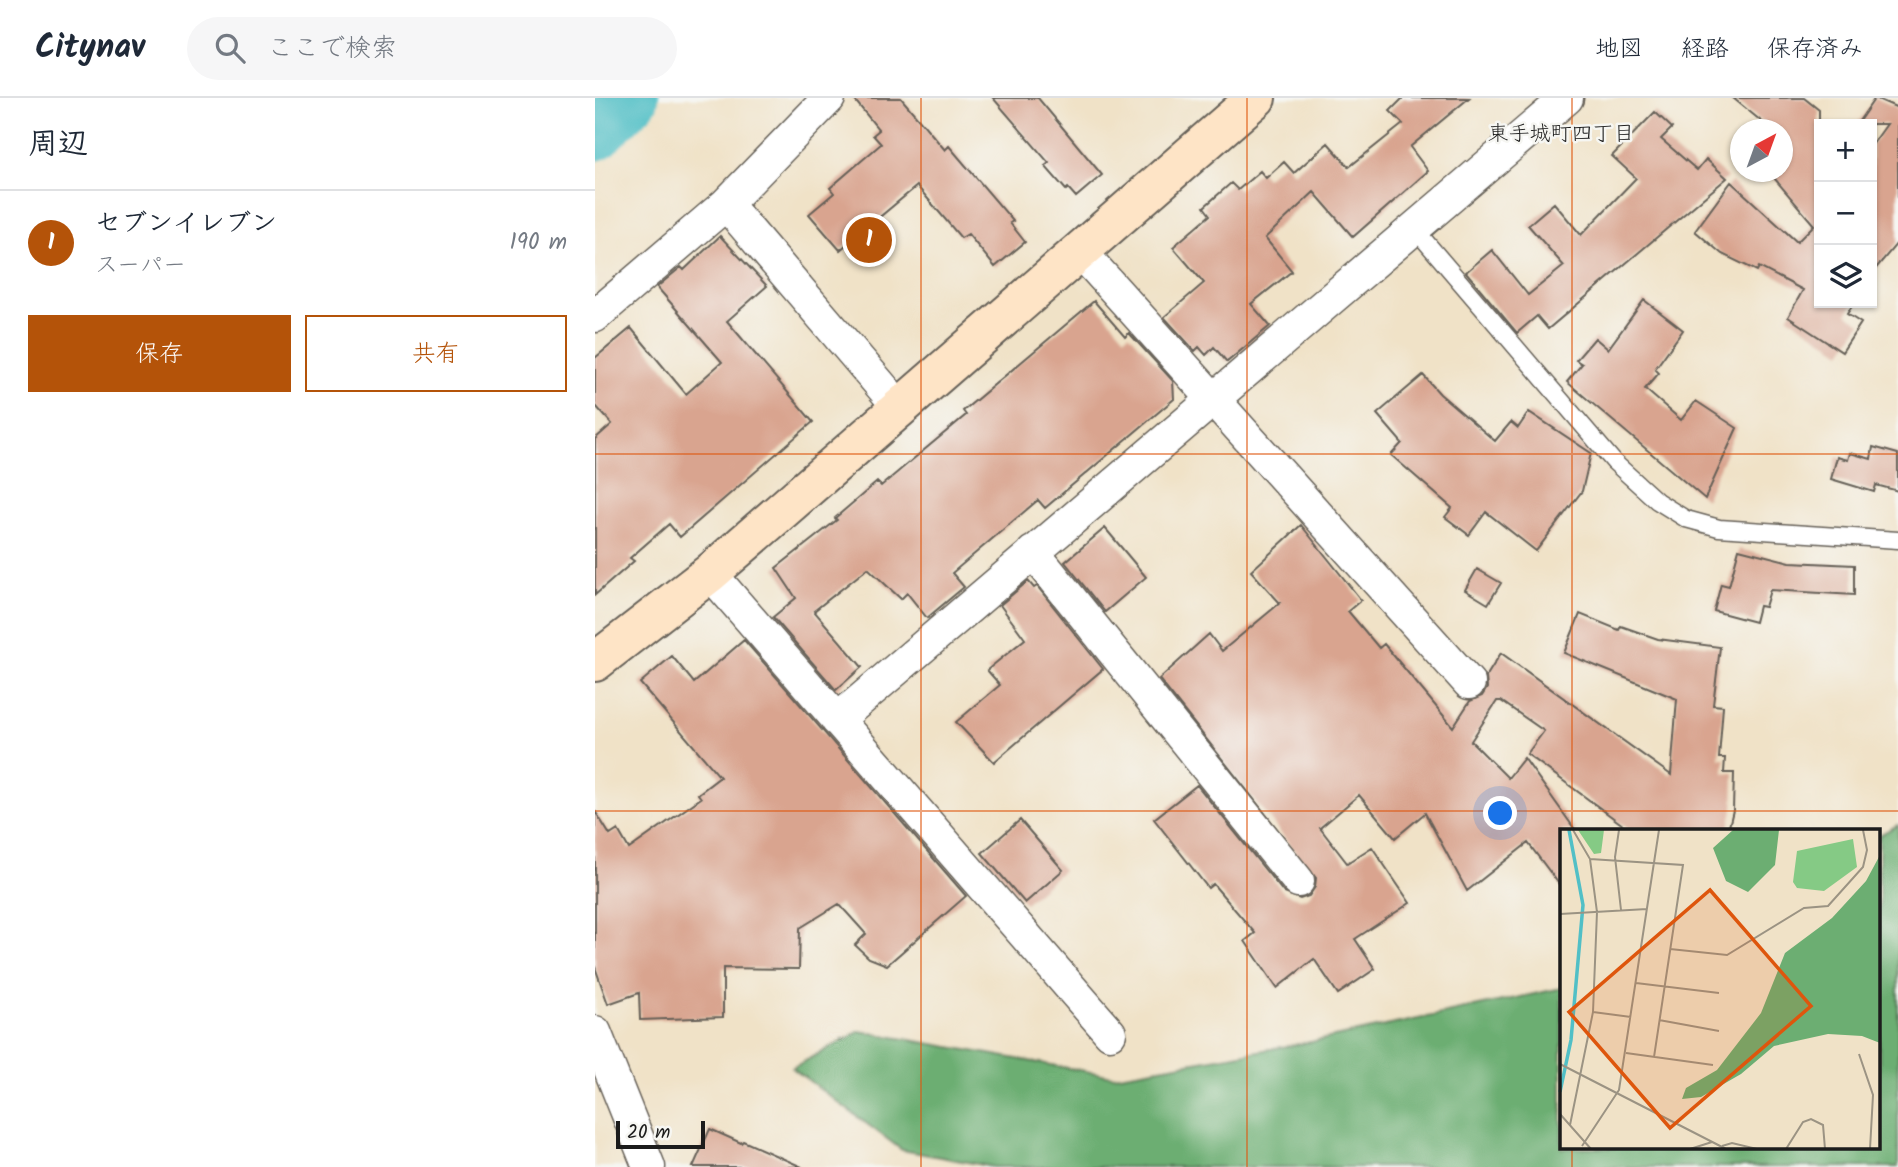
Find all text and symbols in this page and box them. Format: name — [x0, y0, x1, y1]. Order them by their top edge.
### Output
search box — [187, 17, 677, 80]
text: Citynav — [35, 22, 145, 75]
text: ここで検索 — [267, 28, 397, 70]
icon: search — [211, 29, 249, 67]
text: 地図 — [1595, 30, 1643, 69]
text: 経路 — [1681, 30, 1729, 69]
text: 保存済み — [1767, 30, 1863, 69]
district label: 東手城町四丁目 — [1488, 118, 1635, 151]
north arrow — [1730, 119, 1793, 182]
map controls — [1814, 119, 1877, 308]
button: + — [1814, 119, 1877, 182]
text: 周辺 — [28, 121, 88, 169]
button: − — [1814, 182, 1877, 245]
text: セブンイレブン — [95, 203, 277, 245]
pin: 1 — [846, 214, 892, 266]
text: 1 — [48, 225, 54, 261]
text: 190 m — [510, 225, 567, 261]
button: layers — [1814, 245, 1877, 308]
text: スーパー — [95, 248, 186, 284]
button: 保存 — [28, 315, 291, 392]
button: 共有 — [305, 315, 567, 392]
your location — [1483, 796, 1517, 830]
inset map — [1560, 829, 1881, 1150]
scale bar — [616, 1118, 705, 1150]
text: 20 m — [627, 1118, 670, 1148]

